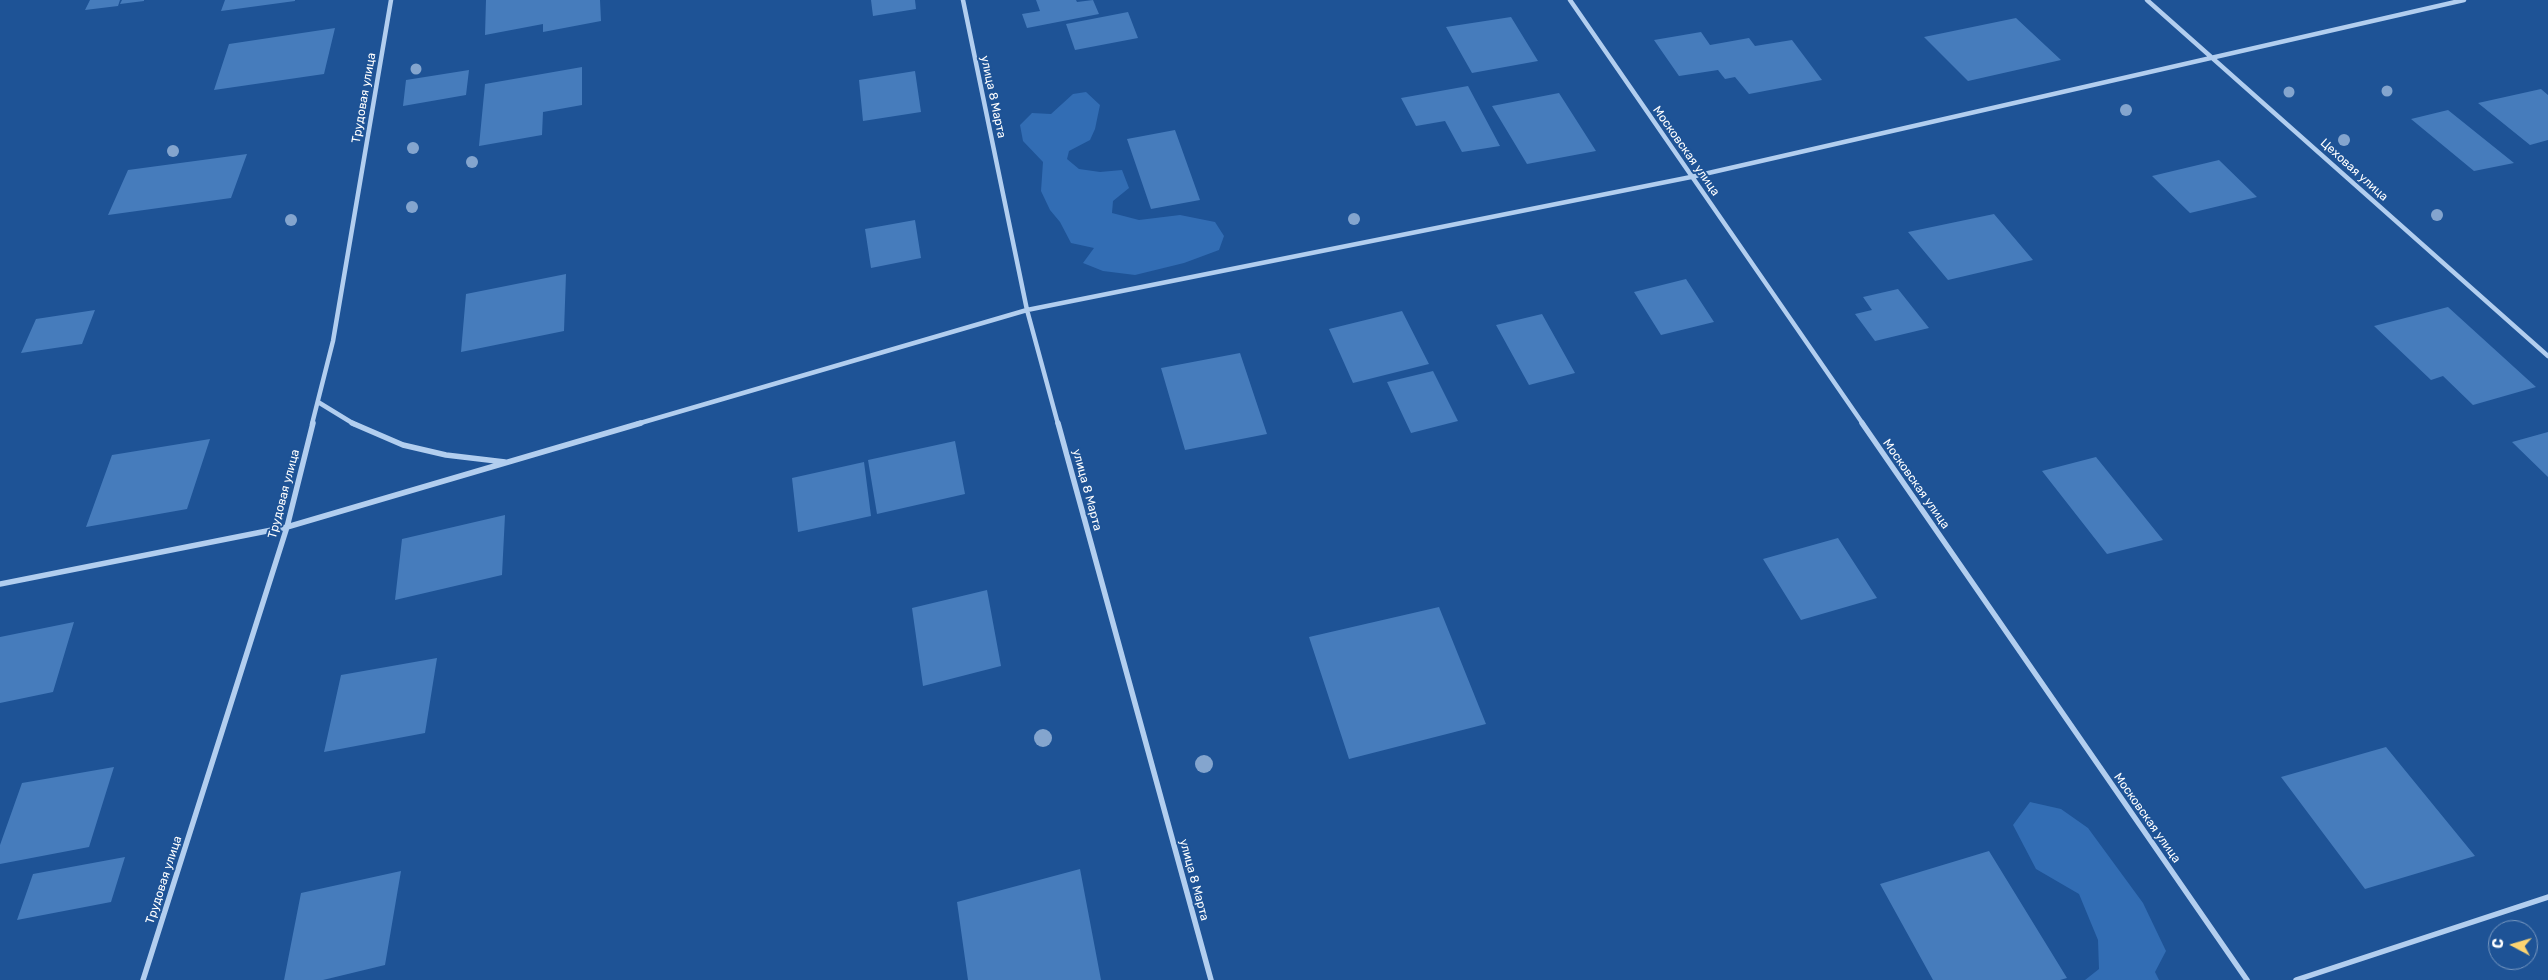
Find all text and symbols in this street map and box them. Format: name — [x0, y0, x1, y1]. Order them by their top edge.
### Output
street label: Трудовая улица — [349, 52, 379, 144]
street label: улица 8 Марта — [977, 54, 1009, 140]
street label: Московская улица — [1650, 103, 1722, 199]
street label: Цеховая улица — [2317, 136, 2391, 204]
street label: Московская улица — [1880, 436, 1952, 532]
street label: Трудовая улица — [265, 448, 303, 540]
street label: улица 8 Марта — [1069, 448, 1105, 532]
street label: Московская улица — [2111, 770, 2183, 866]
street label: Трудовая улица — [143, 834, 185, 926]
street label: улица 8 Марта — [1176, 838, 1212, 922]
north arrow — [2488, 920, 2538, 970]
text: С — [2490, 938, 2508, 949]

